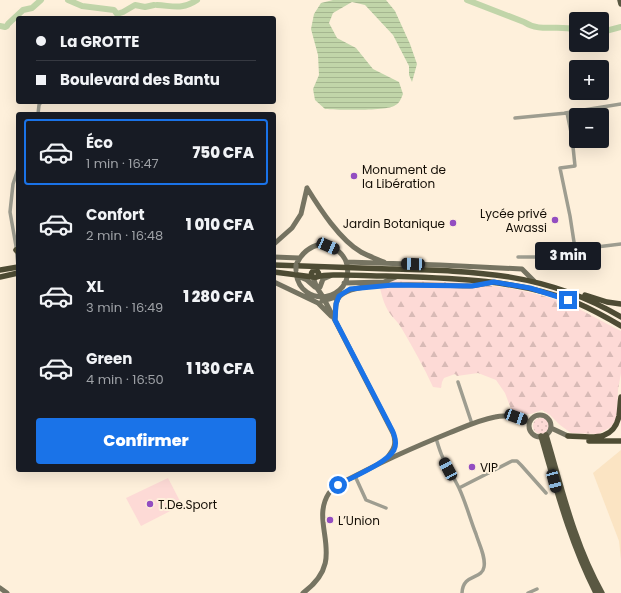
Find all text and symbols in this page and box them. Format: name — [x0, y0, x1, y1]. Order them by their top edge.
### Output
map controls — [569, 12, 609, 148]
button: layers — [569, 12, 609, 52]
text: La GROTTE — [60, 31, 139, 52]
button: + — [569, 60, 609, 100]
text: Boulevard des Bantu — [60, 69, 220, 90]
button: − — [569, 108, 609, 148]
text: Éco — [86, 132, 113, 153]
icon: car — [38, 134, 74, 170]
text: 750 CFA — [192, 142, 254, 163]
text: 1 min · 16:47 — [86, 154, 159, 173]
place label: Monument de la Libération — [362, 161, 446, 192]
marker: Monument de la Libération — [349, 171, 359, 181]
text: Confort — [86, 204, 145, 225]
place label: Lycée privé Awassi — [480, 205, 547, 236]
icon: car — [38, 206, 74, 242]
text: 1 010 CFA — [186, 214, 254, 235]
place label: Jardin Botanique — [343, 215, 445, 232]
marker: Lycée privé Awassi — [550, 215, 560, 225]
marker: Jardin Botanique — [448, 218, 458, 228]
text: 2 min · 16:48 — [86, 226, 163, 245]
car — [315, 236, 341, 256]
callout: 3 min — [535, 242, 601, 270]
text: 3 min — [549, 246, 587, 265]
car — [401, 258, 425, 270]
text: XL — [86, 276, 104, 297]
icon: car — [38, 278, 74, 314]
text: 1 280 CFA — [183, 286, 254, 307]
route end — [559, 291, 577, 309]
text: 3 min · 16:49 — [86, 298, 163, 317]
text: Green — [86, 348, 132, 369]
icon: car — [38, 350, 74, 386]
text: 1 130 CFA — [187, 358, 254, 379]
text: 4 min · 16:50 — [86, 370, 164, 389]
car — [503, 407, 529, 427]
button: Confirmer — [36, 418, 256, 464]
car — [437, 456, 459, 482]
place label: VIP — [480, 459, 498, 476]
marker: VIP — [467, 462, 477, 472]
car — [545, 468, 563, 494]
route start — [329, 476, 347, 494]
place label: T.De.Sport — [158, 496, 217, 513]
marker: T.De.Sport — [145, 499, 155, 509]
place label: L’Union — [338, 512, 380, 529]
marker: L’Union — [325, 515, 335, 525]

